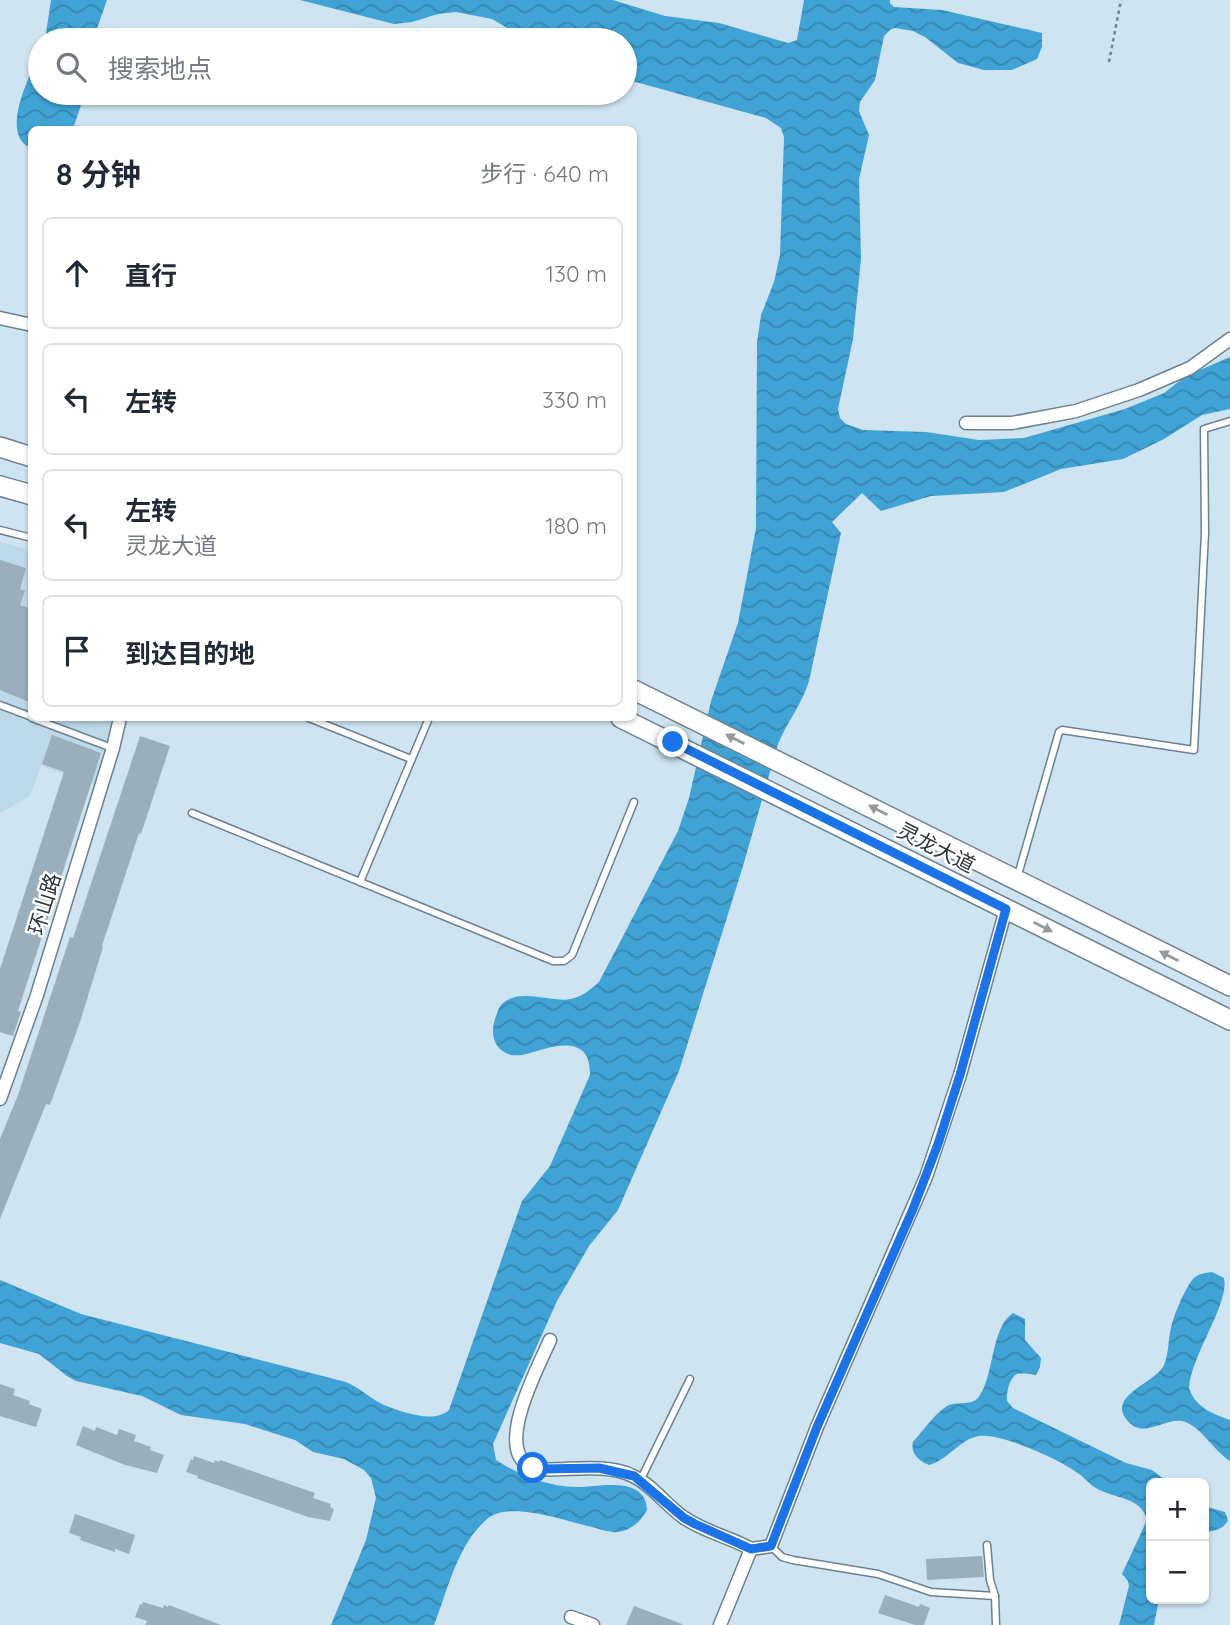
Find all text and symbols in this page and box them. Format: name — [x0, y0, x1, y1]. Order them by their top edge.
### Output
search box — [28, 28, 637, 105]
icon: search — [52, 48, 90, 86]
text: 搜索地点 — [108, 52, 212, 85]
text: 8 分钟 — [56, 155, 141, 193]
text: 步行 · 640 m — [480, 159, 609, 188]
icon: ahead — [58, 254, 96, 292]
text: 直行 — [125, 259, 177, 292]
text: 130 m — [545, 259, 607, 288]
icon: left — [58, 380, 96, 418]
text: 左转 — [125, 385, 177, 418]
text: 330 m — [542, 385, 607, 414]
text: 左转 — [125, 494, 177, 527]
icon: left — [58, 506, 96, 544]
text: 180 m — [545, 511, 607, 540]
text: 灵龙大道 — [125, 531, 217, 560]
icon: arrive — [58, 632, 96, 670]
text: 到达目的地 — [125, 637, 255, 670]
route end — [657, 726, 688, 757]
one-way arrow — [725, 733, 745, 744]
one-way arrow — [868, 805, 888, 816]
street label: 灵龙大道 — [893, 816, 980, 878]
street label: 环山路 — [22, 870, 66, 938]
one-way arrow — [1033, 922, 1053, 933]
one-way arrow — [1159, 950, 1179, 961]
route start — [517, 1452, 548, 1483]
map controls — [1146, 1478, 1209, 1604]
button: + — [1146, 1478, 1209, 1541]
button: − — [1146, 1541, 1209, 1604]

